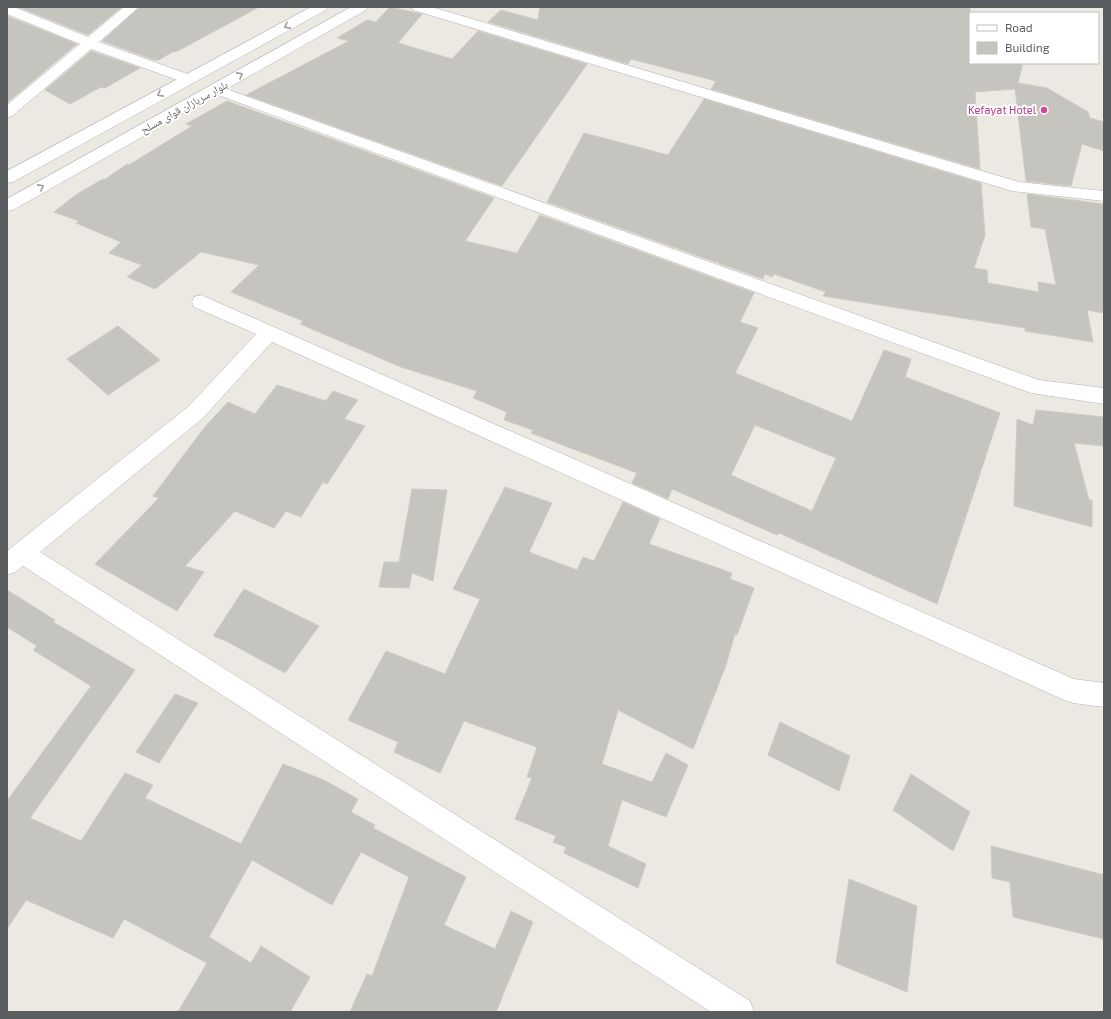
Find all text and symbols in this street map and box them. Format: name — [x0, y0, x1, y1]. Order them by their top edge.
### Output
legend — [969, 12, 1099, 64]
text: Road — [1005, 20, 1033, 34]
one-way arrow — [284, 21, 291, 28]
text: Building — [1005, 40, 1050, 54]
one-way arrow — [236, 73, 243, 80]
street label: بلوار سربازان قوای مسلح — [138, 77, 230, 137]
one-way arrow — [157, 90, 164, 97]
place label: Kefayat Hotel — [968, 103, 1037, 116]
marker: Kefayat Hotel — [1039, 105, 1049, 115]
one-way arrow — [37, 185, 44, 192]

